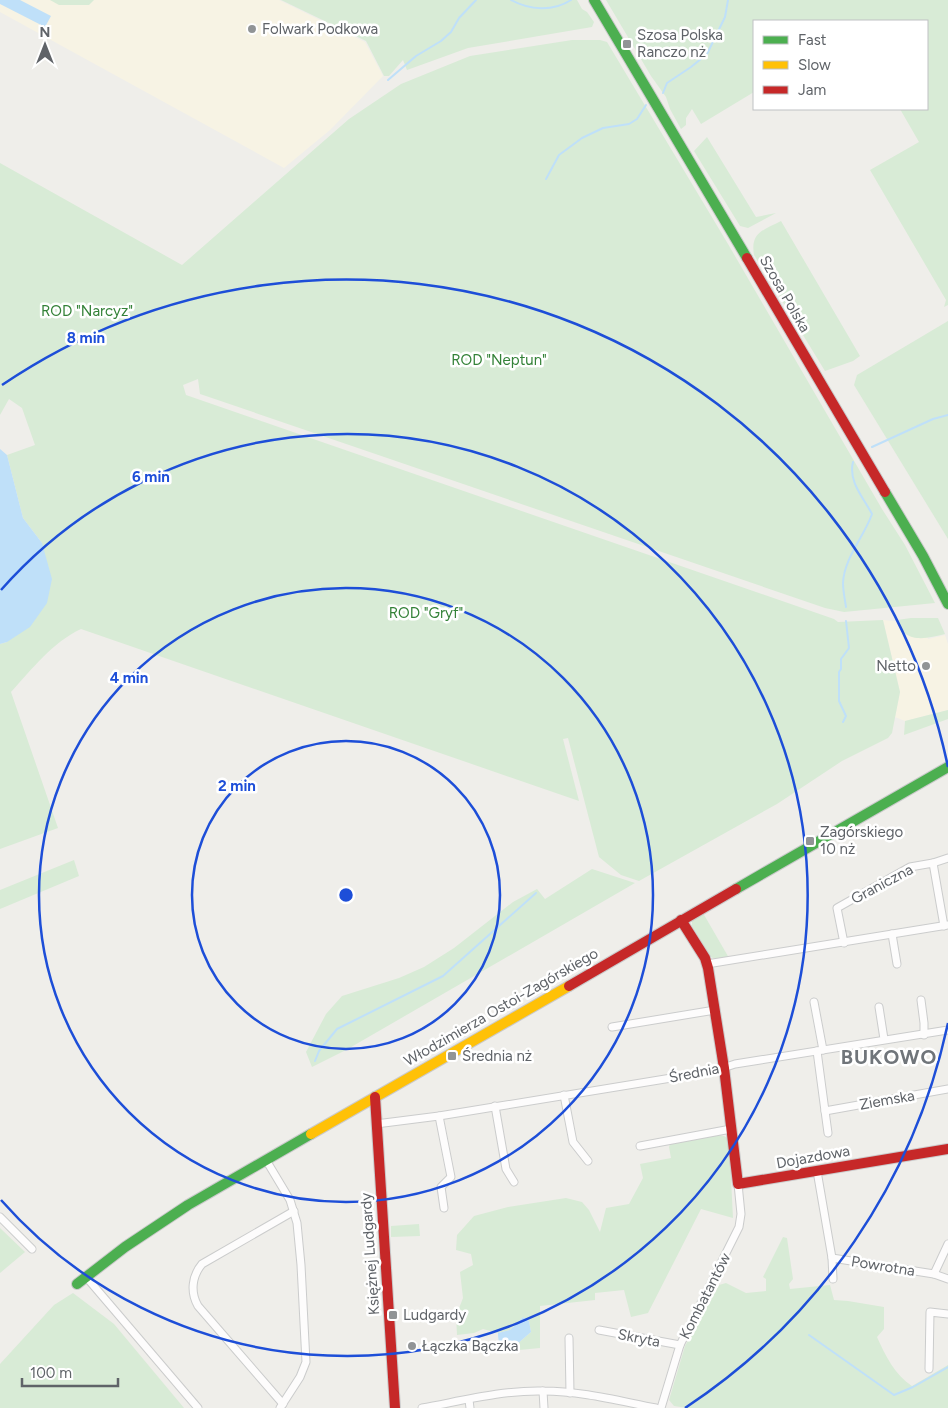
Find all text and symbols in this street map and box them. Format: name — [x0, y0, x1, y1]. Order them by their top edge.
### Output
north arrow — [20, 20, 70, 70]
place label: Folwark Podkowa — [262, 20, 378, 38]
legend — [753, 20, 928, 110]
marker: Folwark Podkowa — [246, 23, 258, 35]
text: N — [40, 24, 50, 41]
place label: Szosa Polska Ranczo nż — [637, 26, 723, 61]
text: Fast — [798, 31, 827, 49]
marker: Szosa Polska Ranczo nż — [621, 38, 633, 50]
text: Slow — [798, 56, 831, 74]
text: Jam — [798, 81, 826, 99]
street label: Szosa Polska — [756, 252, 814, 336]
park label: ROD "Narcyz" — [41, 302, 133, 320]
text: 8 min — [67, 329, 105, 347]
park label: ROD "Neptun" — [451, 351, 547, 369]
text: 6 min — [132, 468, 170, 486]
park label: ROD "Gryf" — [389, 604, 463, 622]
place label: Netto — [876, 657, 916, 675]
marker: Netto — [920, 660, 932, 672]
text: 4 min — [110, 669, 148, 687]
text: 2 min — [218, 777, 256, 795]
place label: Zagórskiego 10 nż — [820, 823, 904, 858]
marker: Zagórskiego 10 nż — [804, 835, 816, 847]
street label: Graniczna — [848, 860, 916, 908]
centre of rings — [337, 886, 355, 904]
street label: Włodzimierza Ostoi-Zagórskiego — [401, 944, 602, 1070]
district label: BUKOWO — [841, 1045, 937, 1069]
place label: Średnia nż — [462, 1047, 532, 1065]
marker: Średnia nż — [446, 1050, 458, 1062]
street label: Średnia — [667, 1059, 721, 1087]
street label: Ziemska — [858, 1086, 916, 1114]
street label: Dojazdowa — [775, 1142, 851, 1172]
street label: Księżnej Ludgardy — [357, 1192, 383, 1316]
street label: Kombatantów — [676, 1250, 735, 1342]
street label: Powrotna — [850, 1252, 916, 1280]
place label: Ludgardy — [403, 1306, 466, 1324]
marker: Ludgardy — [387, 1309, 399, 1321]
street label: Skryta — [616, 1325, 662, 1351]
place label: Łączka Bączka — [422, 1337, 518, 1355]
marker: Łączka Bączka — [406, 1340, 418, 1352]
scale bar — [22, 1356, 119, 1388]
text: 100 m — [30, 1364, 72, 1382]

